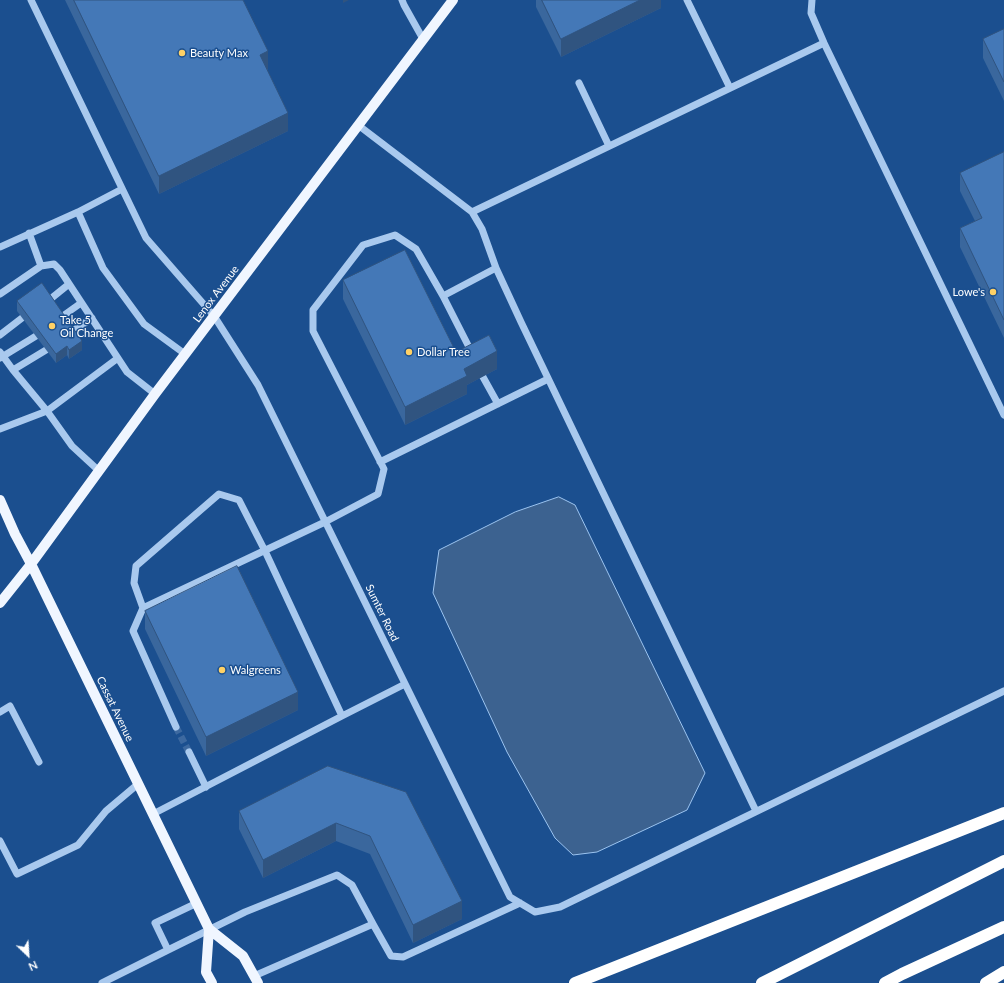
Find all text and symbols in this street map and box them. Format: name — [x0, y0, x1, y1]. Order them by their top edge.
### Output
place label: Beauty Max — [190, 46, 248, 60]
marker: Beauty Max — [177, 48, 187, 58]
street label: Lenox Avenue — [190, 263, 242, 325]
place label: Lowe's — [953, 285, 985, 299]
marker: Lowe's — [988, 287, 998, 297]
place label: Take 5 Oil Change — [60, 313, 113, 339]
marker: Take 5 Oil Change — [47, 321, 57, 331]
place label: Dollar Tree — [417, 345, 470, 359]
marker: Dollar Tree — [404, 347, 414, 357]
street label: Sumter Road — [362, 582, 402, 644]
place label: Walgreens — [230, 663, 281, 677]
marker: Walgreens — [217, 665, 227, 675]
street label: Cassat Avenue — [94, 674, 136, 744]
north arrow — [8, 935, 48, 975]
text: N — [27, 959, 40, 974]

